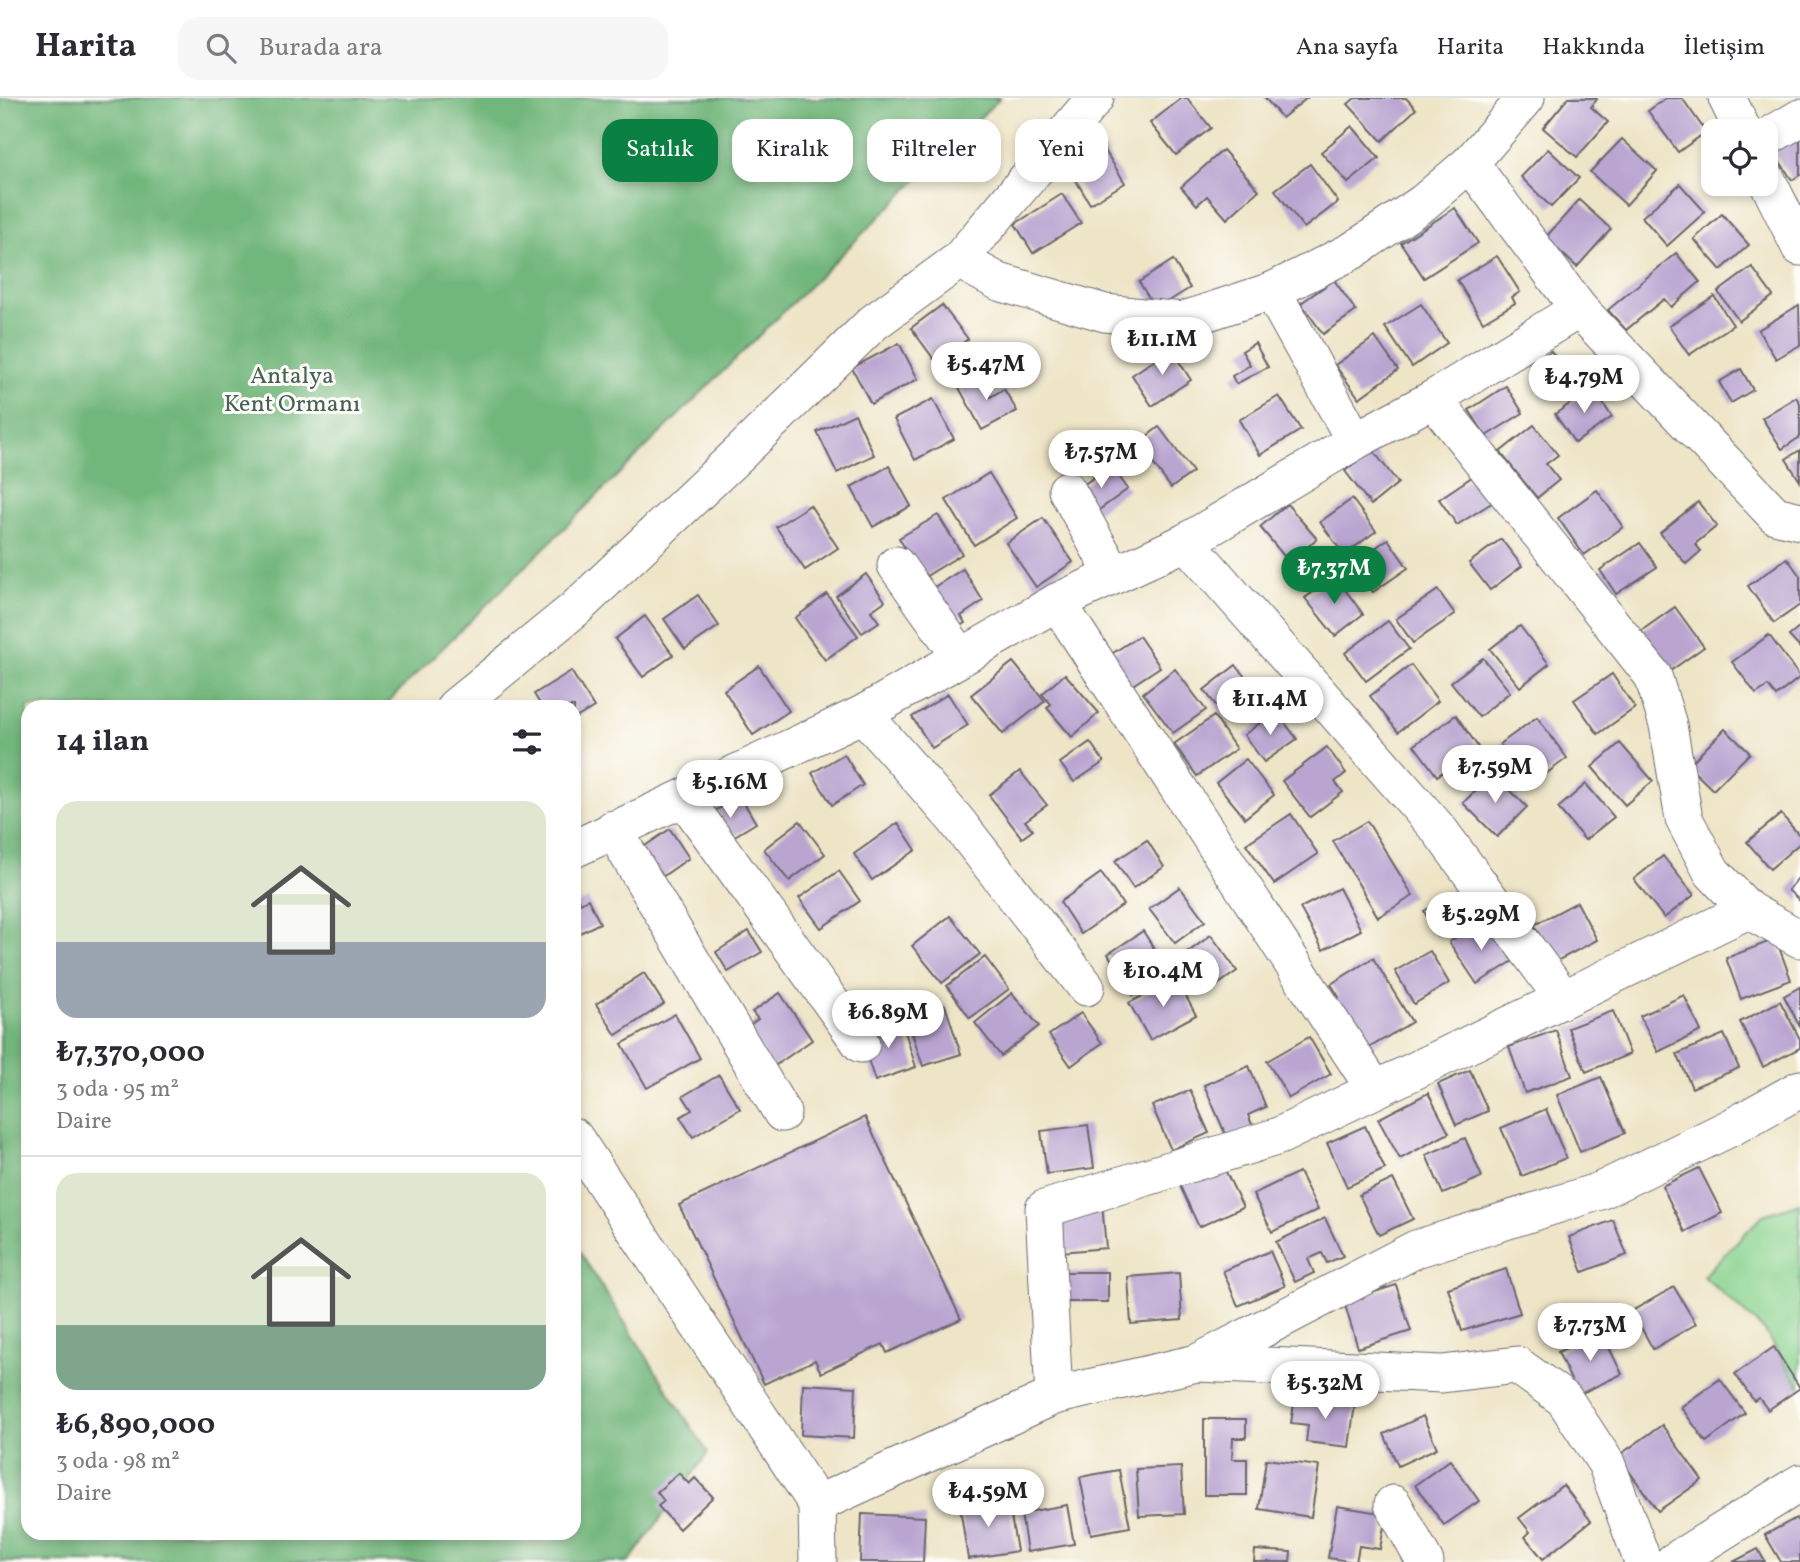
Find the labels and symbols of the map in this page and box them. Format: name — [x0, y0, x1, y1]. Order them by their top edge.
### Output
pin: ₺11.1M — [1105, 317, 1219, 377]
pin: ₺5.47M — [929, 342, 1043, 402]
pin: ₺4.79M — [1527, 356, 1641, 415]
park label: Antalya Kent Ormanı — [224, 360, 360, 422]
pin: ₺7.57M — [1044, 430, 1158, 490]
pin: ₺7.37M — [1277, 546, 1391, 606]
pin: ₺11.4M — [1213, 678, 1327, 737]
pin: ₺7.59M — [1438, 746, 1552, 805]
pin: ₺5.16M — [673, 760, 787, 820]
pin: ₺5.29M — [1424, 892, 1538, 952]
pin: ₺10.4M — [1106, 950, 1220, 1009]
pin: ₺6.89M — [831, 990, 945, 1050]
pin: ₺7.73M — [1533, 1304, 1647, 1363]
pin: ₺5.32M — [1268, 1362, 1382, 1421]
pin: ₺4.59M — [931, 1470, 1045, 1529]

